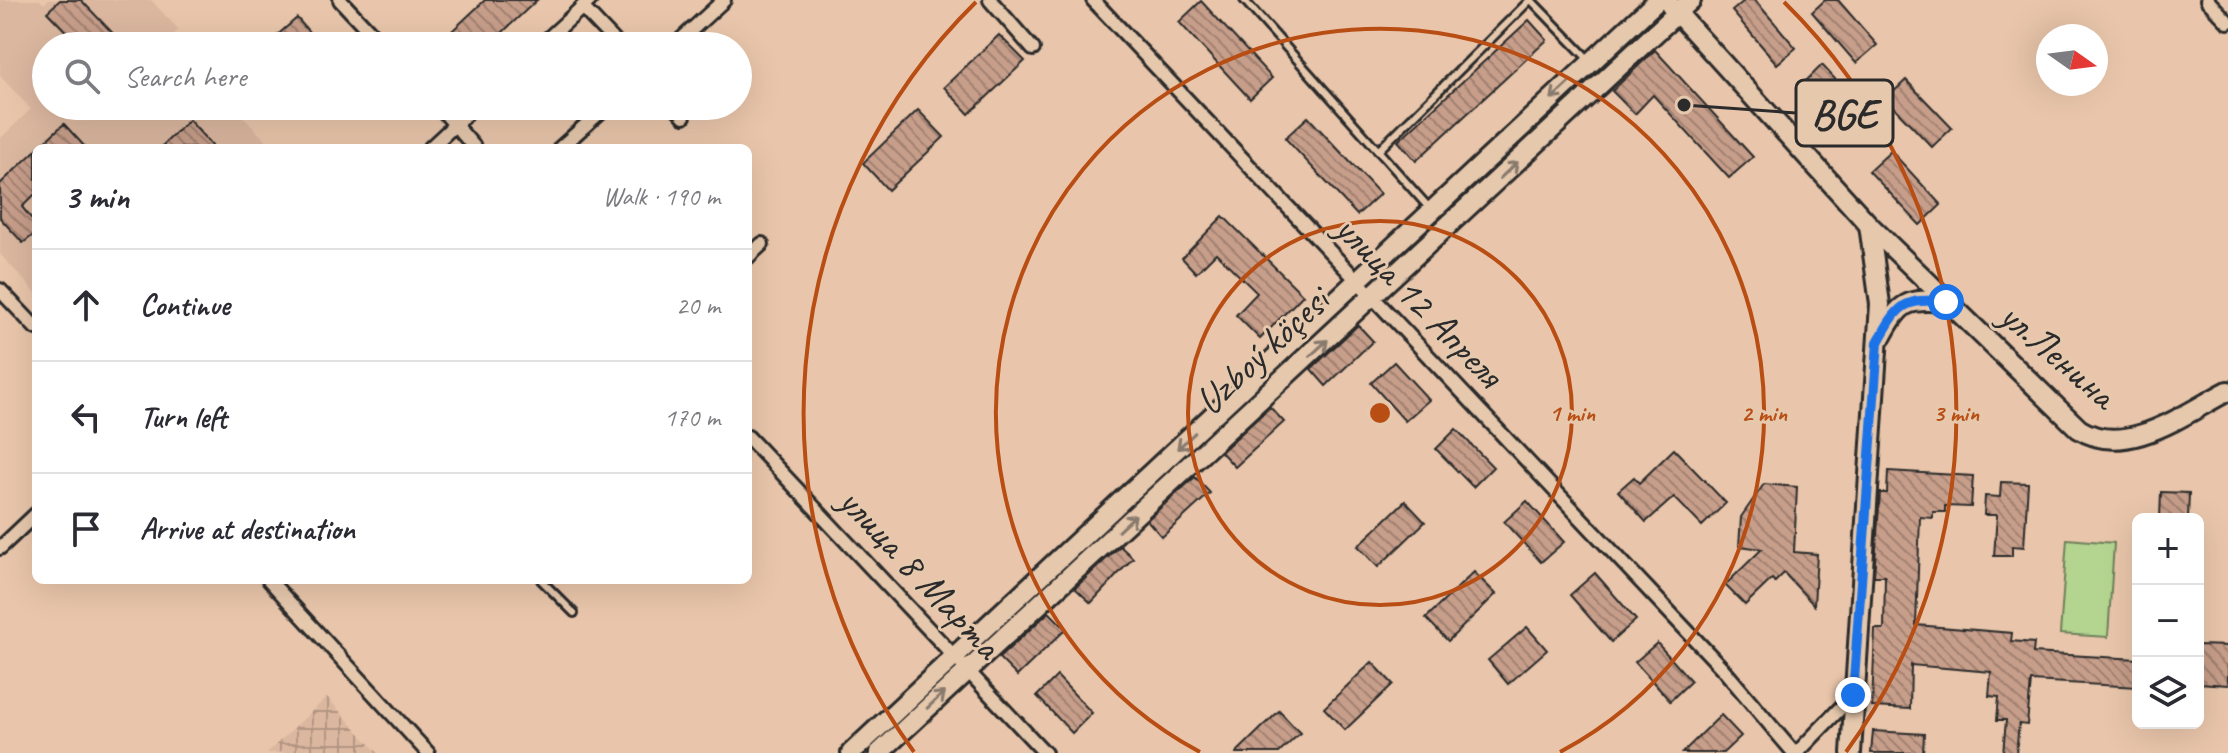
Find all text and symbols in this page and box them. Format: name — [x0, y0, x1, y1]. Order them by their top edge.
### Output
north arrow — [2036, 24, 2108, 96]
search box — [32, 32, 752, 120]
icon: search — [60, 54, 104, 98]
text: Search here — [124, 57, 246, 95]
callout: BGE — [1796, 80, 1893, 146]
one-way arrow — [1550, 82, 1570, 101]
text: BGE — [1811, 88, 1882, 141]
one-way arrow — [1499, 161, 1519, 180]
text: 3 min — [64, 175, 129, 218]
text: Walk · 190 m — [603, 180, 720, 213]
street label: улица 12 Апреля — [1323, 203, 1515, 400]
street label: Uzboý köçesi — [1185, 273, 1343, 426]
icon: ahead — [64, 283, 108, 327]
route start — [1928, 284, 1964, 320]
text: Continue — [140, 286, 230, 324]
text: 20 m — [676, 289, 720, 322]
street label: ул.Ленина — [1988, 289, 2129, 422]
one-way arrow — [1308, 339, 1328, 357]
icon: left — [64, 395, 108, 439]
text: Turn left — [140, 398, 227, 436]
text: 1 min — [1549, 398, 1596, 428]
text: 2 min — [1741, 398, 1788, 428]
text: 3 min — [1933, 398, 1980, 428]
centre of rings — [1366, 399, 1394, 427]
text: 170 m — [664, 401, 720, 434]
one-way arrow — [1176, 432, 1196, 451]
street label: улица 8 Марта — [827, 475, 1014, 671]
icon: arrive — [64, 507, 108, 551]
text: Arrive at destination — [140, 510, 355, 548]
map controls — [2132, 513, 2204, 729]
button: + — [2132, 513, 2204, 585]
one-way arrow — [1117, 514, 1137, 533]
button: − — [2132, 585, 2204, 657]
button: layers — [2132, 657, 2204, 729]
route end — [1835, 677, 1871, 713]
one-way arrow — [925, 691, 945, 709]

